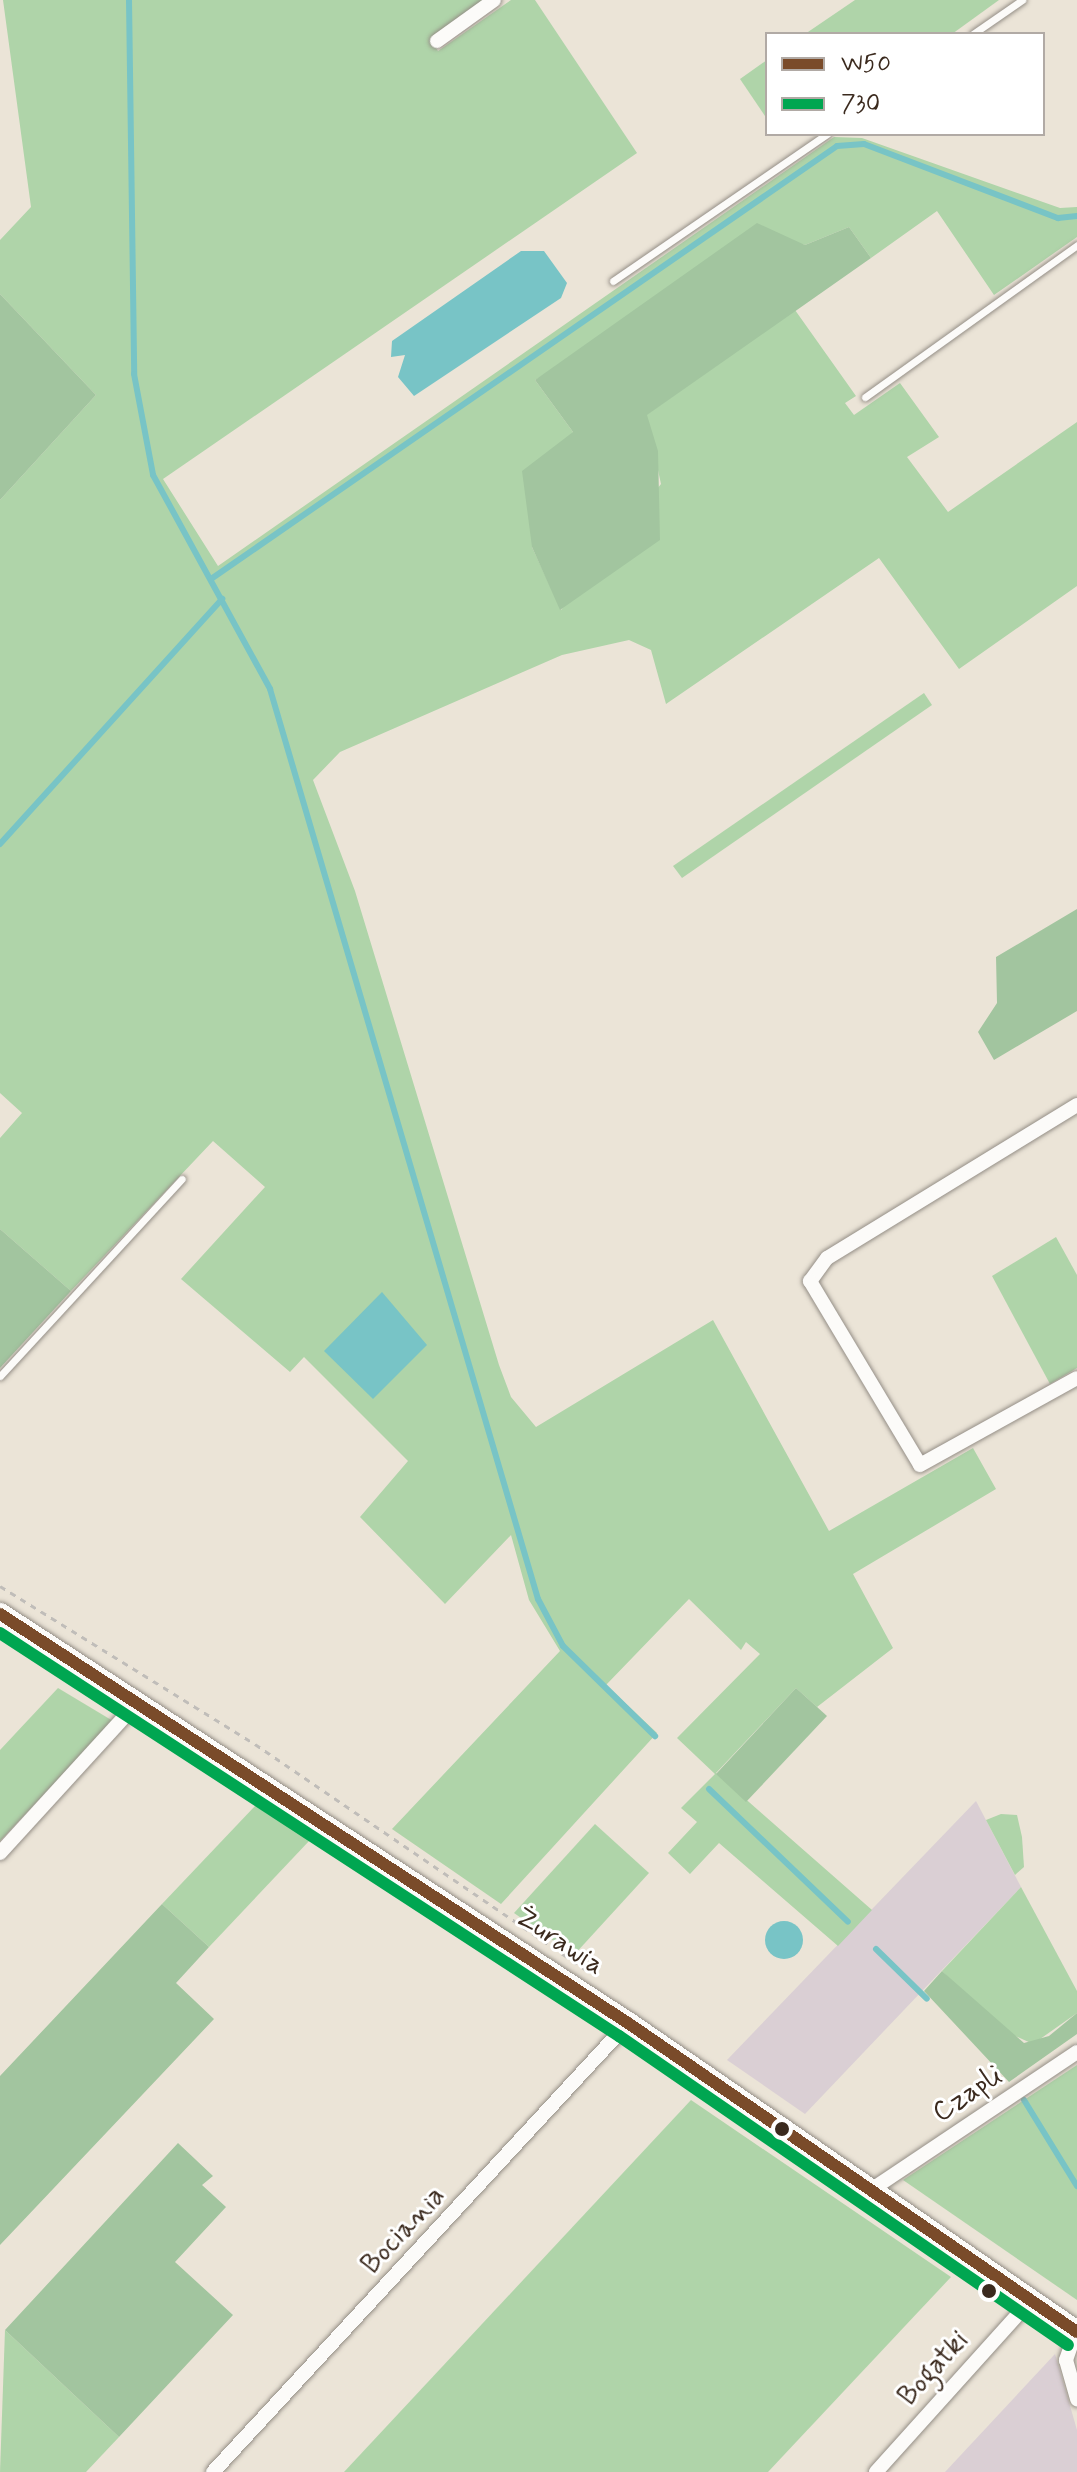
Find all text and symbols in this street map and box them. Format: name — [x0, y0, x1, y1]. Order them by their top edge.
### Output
legend — [765, 32, 1045, 136]
text: W50 — [841, 49, 891, 80]
text: 730 — [841, 89, 880, 120]
street label: Żurawia — [508, 1901, 610, 1983]
street label: Czapli — [927, 2060, 1009, 2130]
unlabelled marker — [774, 2121, 790, 2137]
street label: Bociania — [355, 2180, 453, 2282]
unlabelled marker — [981, 2283, 997, 2299]
street label: Bogatki — [892, 2325, 976, 2413]

